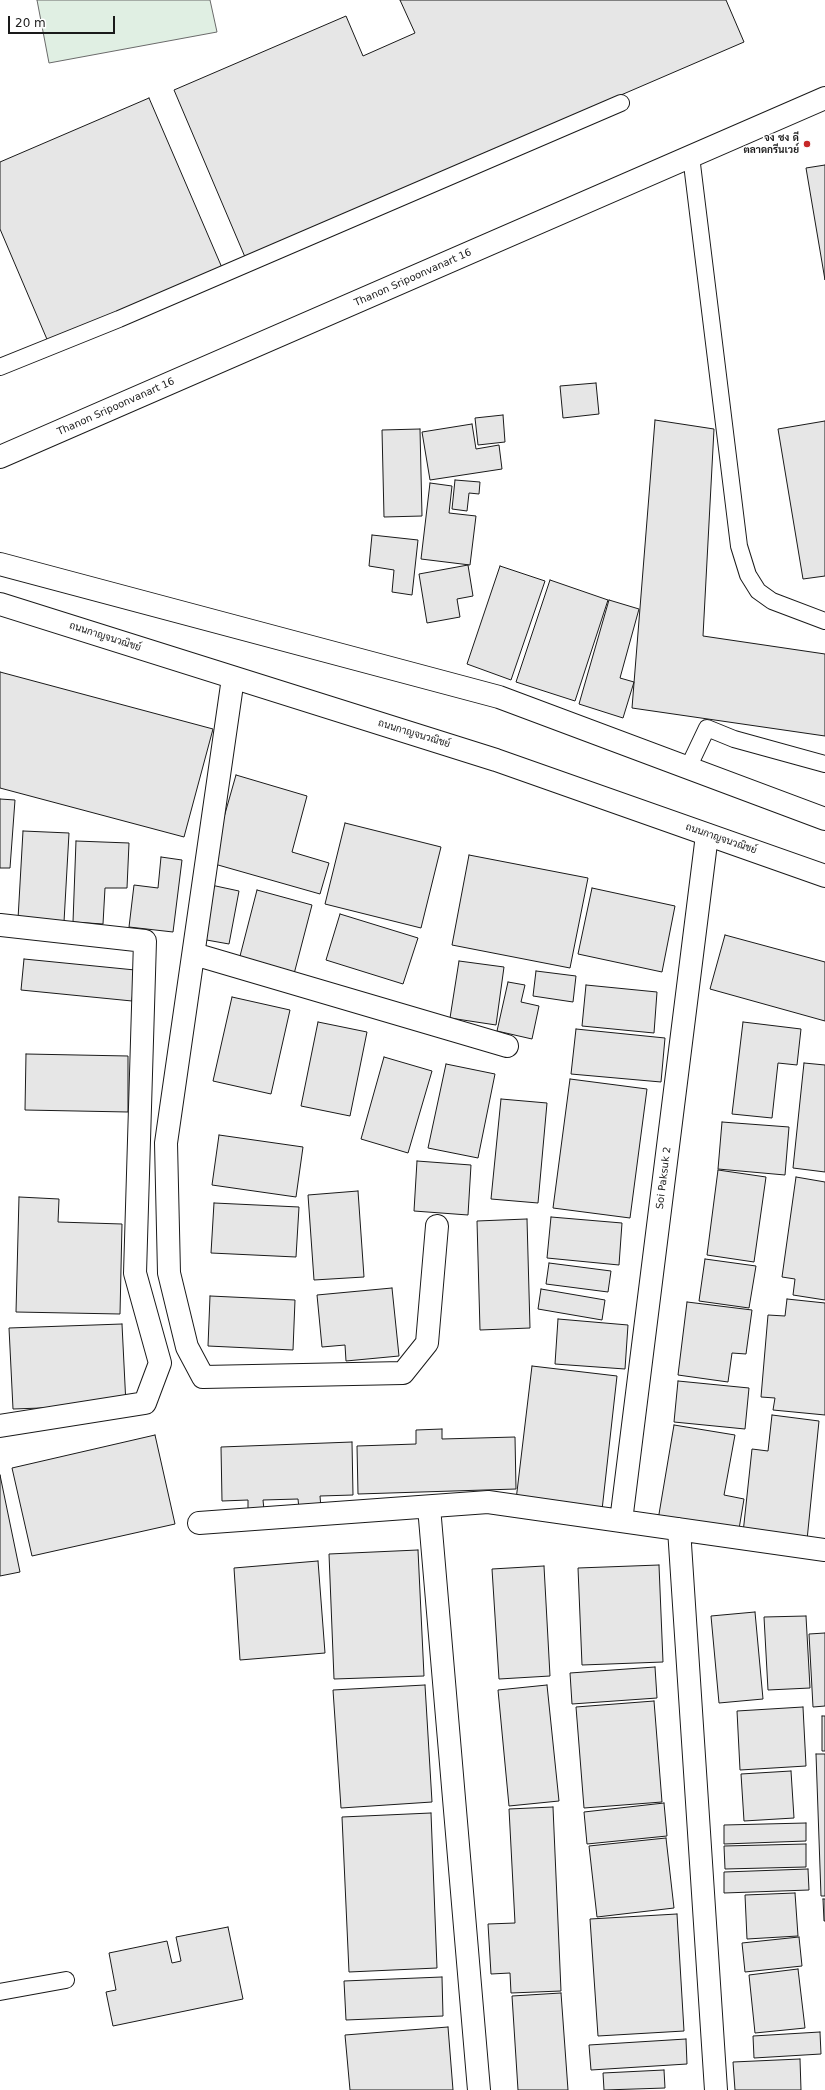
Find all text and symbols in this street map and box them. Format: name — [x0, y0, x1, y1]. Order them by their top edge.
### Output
scale bar — [10, 8, 117, 34]
text: 20 m — [15, 16, 46, 30]
place label: จง ชง ดี ตลาดกรีนเวย์ — [744, 132, 799, 156]
marker: จง ชง ดี ตลาดกรีนเวย์ — [802, 139, 812, 149]
street label: Thanon Sripoonvanart 16 — [352, 247, 474, 309]
street label: Thanon Sripoonvanart 16 — [55, 376, 177, 438]
street label: ถนนกาญจนวณิชย์ — [68, 620, 142, 654]
street label: ถนนกาญจนวณิชย์ — [377, 717, 451, 751]
street label: ถนนกาญจนวณิชย์ — [684, 821, 758, 857]
street label: Soi Paksuk 2 — [654, 1146, 674, 1210]

